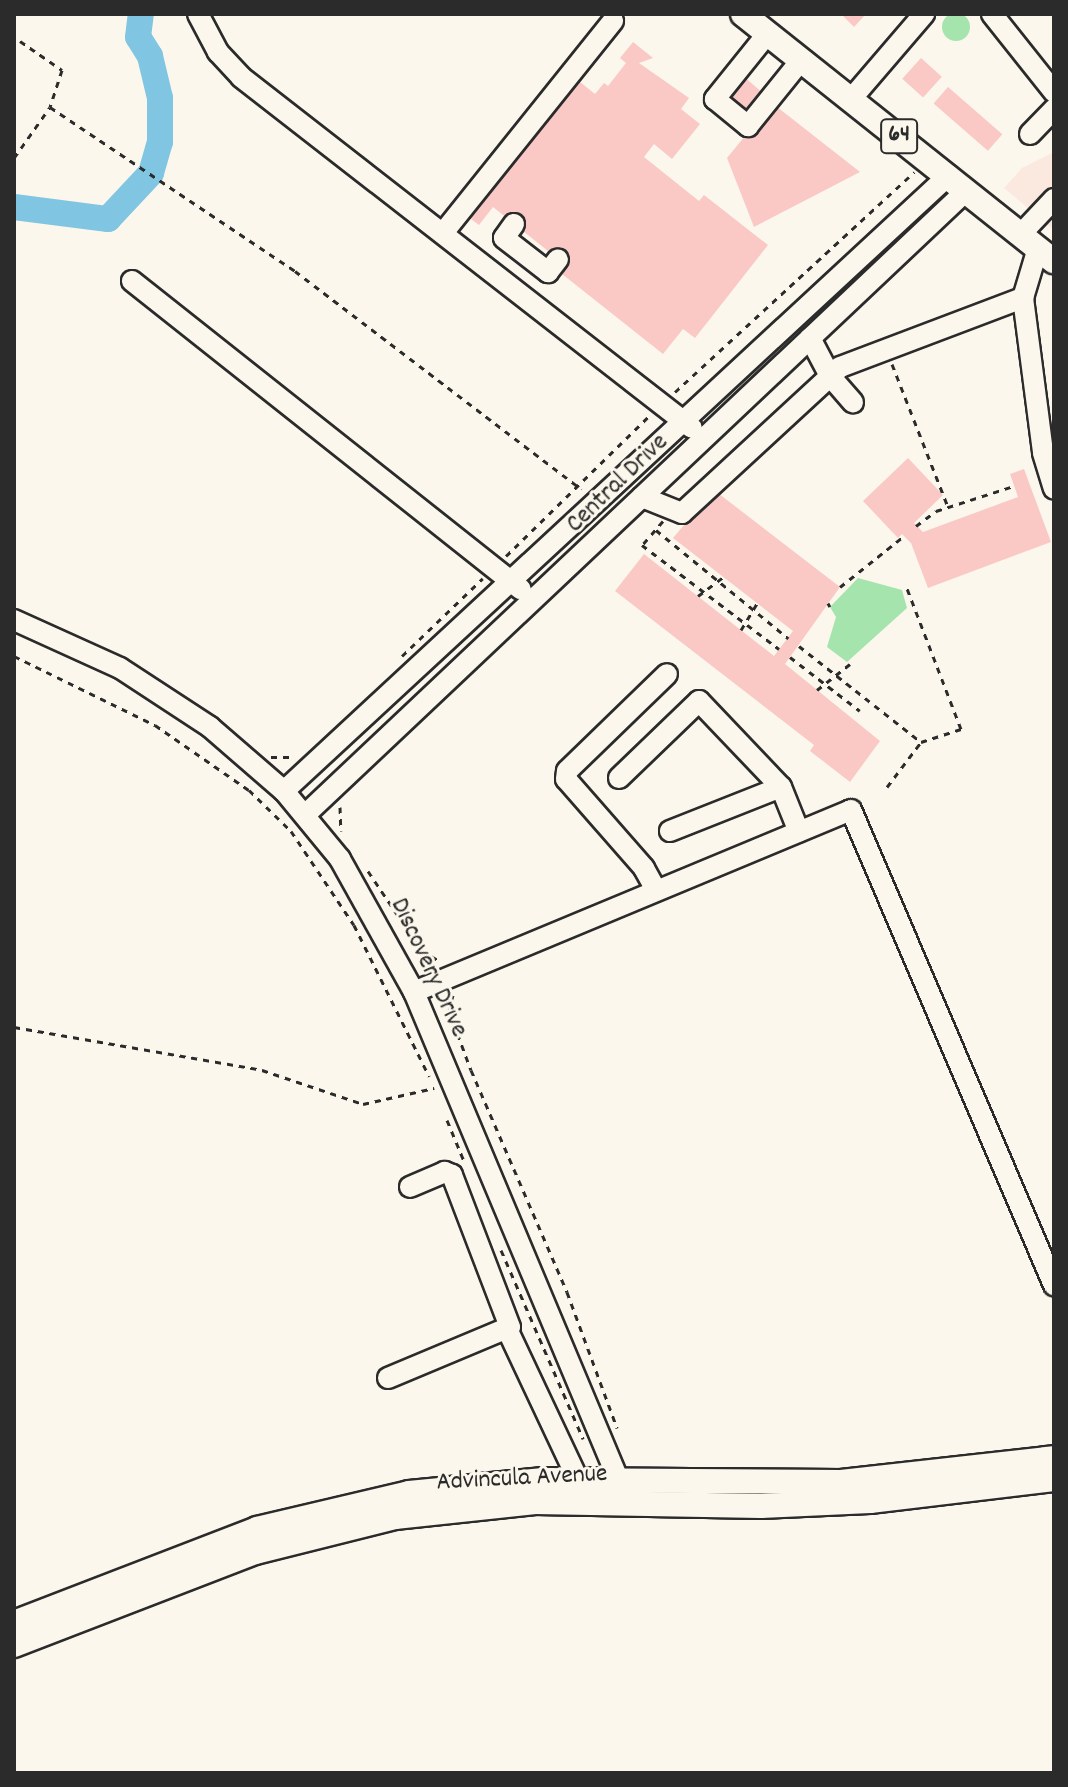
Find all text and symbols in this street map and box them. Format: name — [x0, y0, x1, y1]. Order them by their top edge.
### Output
road number: 64 — [879, 116, 919, 156]
street label: Central Drive — [560, 428, 676, 540]
street label: Discovery Drive — [382, 894, 474, 1042]
street label: Advincula Avenue — [436, 1459, 608, 1499]

